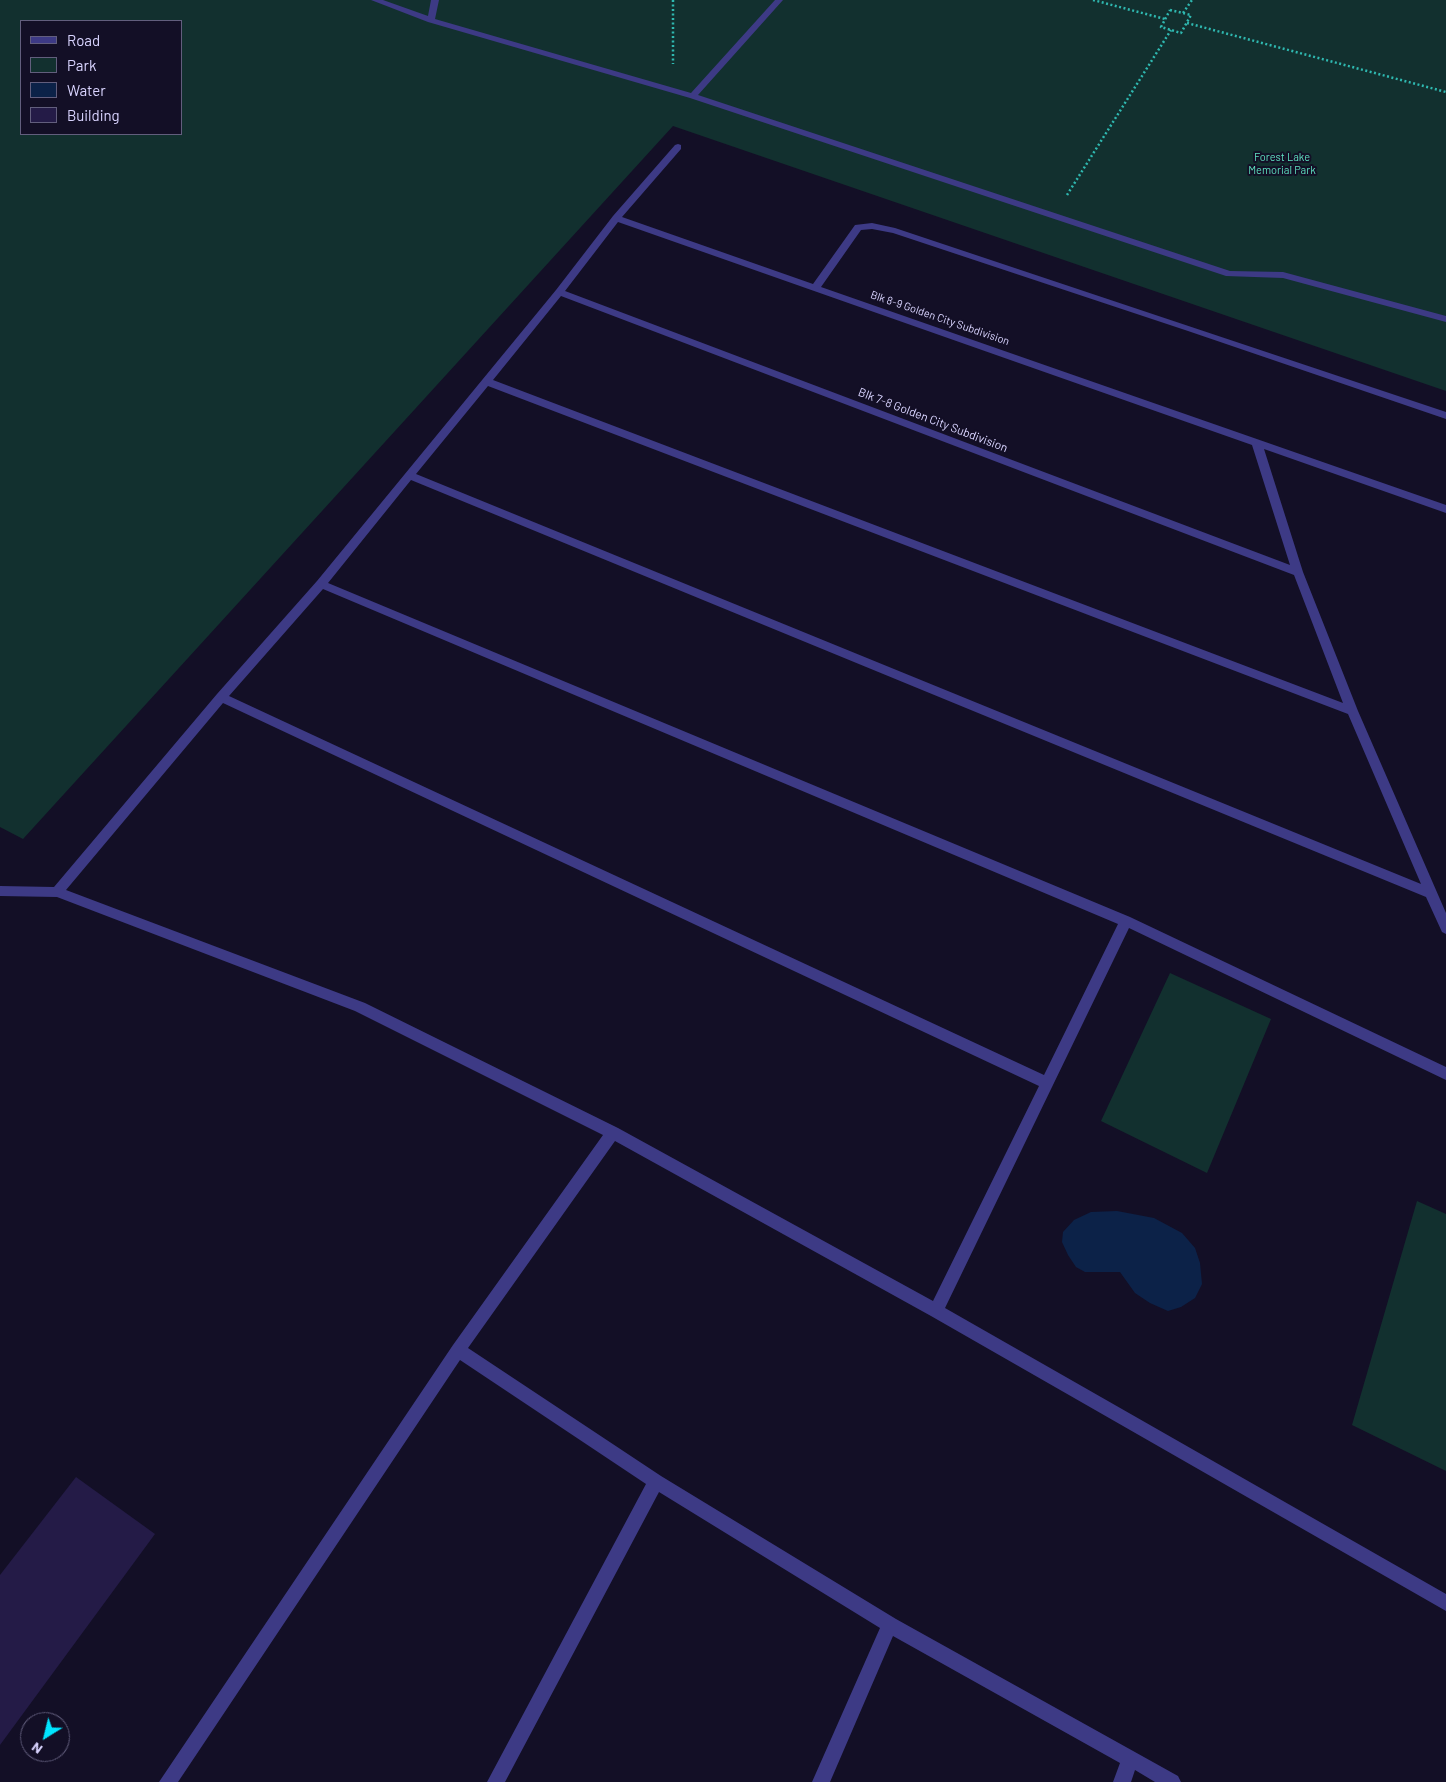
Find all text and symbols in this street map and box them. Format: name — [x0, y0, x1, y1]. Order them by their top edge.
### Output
legend — [20, 20, 182, 135]
text: Road — [67, 31, 100, 49]
text: Park — [67, 56, 96, 74]
text: Water — [67, 81, 106, 99]
text: Building — [67, 106, 120, 124]
park label: Forest Lake Memorial Park — [1248, 150, 1316, 176]
street label: Blk 8-9 Golden City Subdivision — [869, 288, 1011, 348]
street label: Blk 7-8 Golden City Subdivision — [856, 385, 1010, 455]
north arrow — [20, 1712, 70, 1762]
text: N — [28, 1739, 45, 1758]

